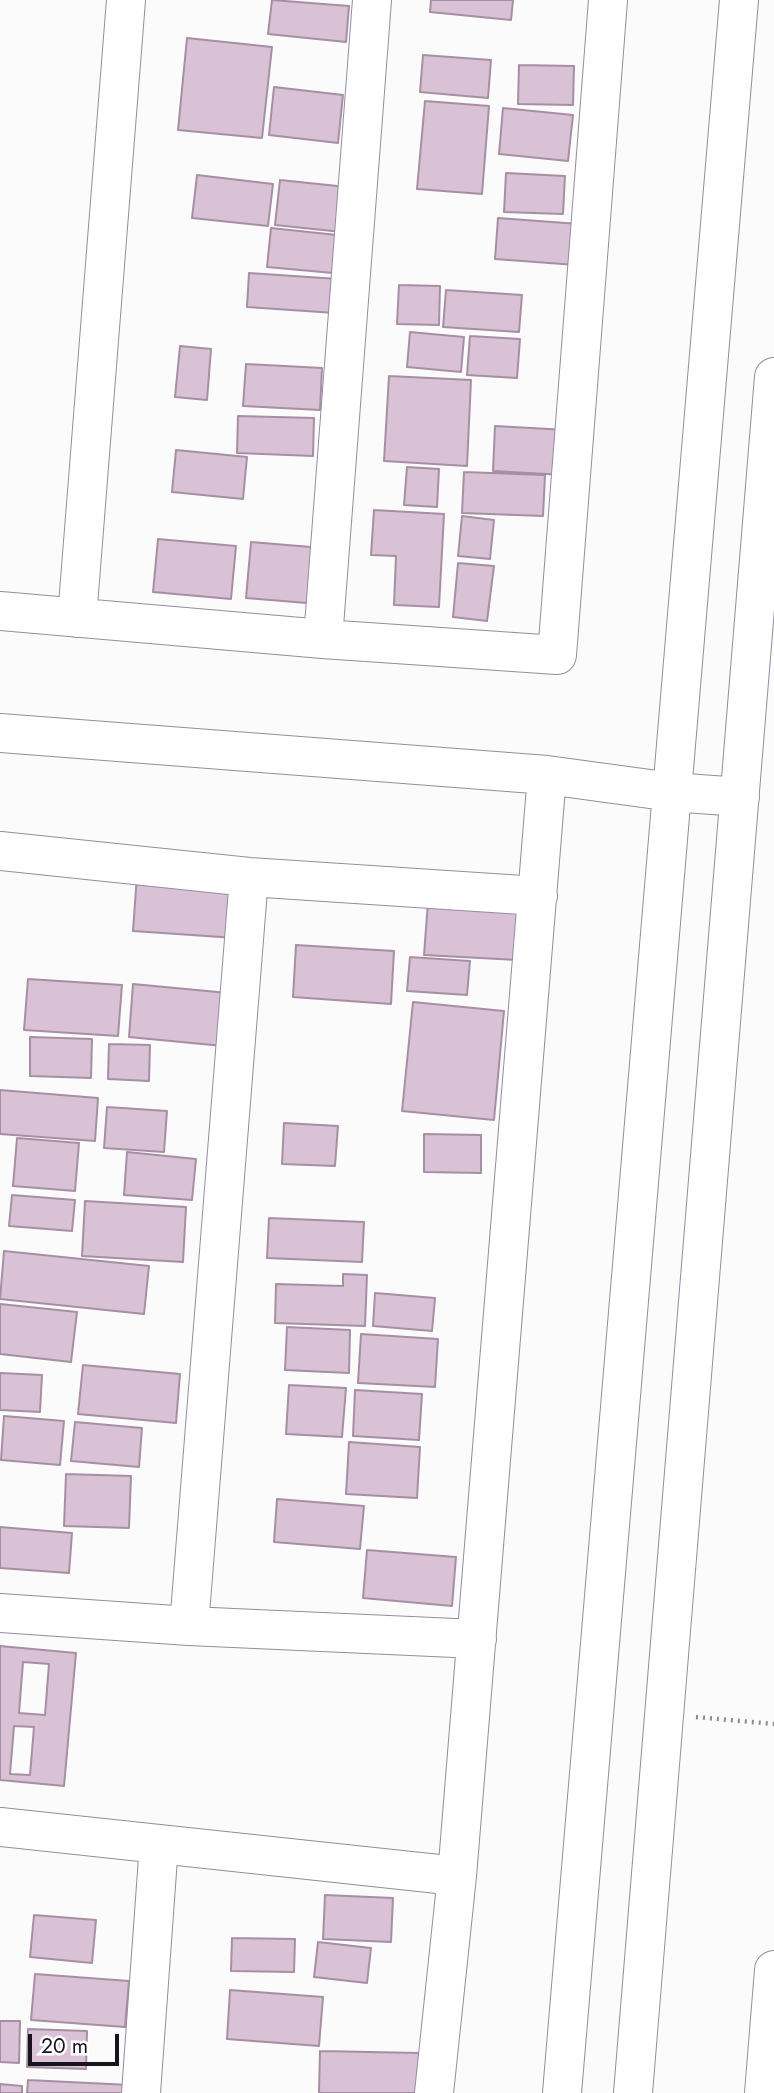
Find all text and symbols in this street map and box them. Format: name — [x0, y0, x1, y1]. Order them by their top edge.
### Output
scale bar — [32, 2020, 122, 2064]
text: 20 m — [41, 2031, 88, 2061]

